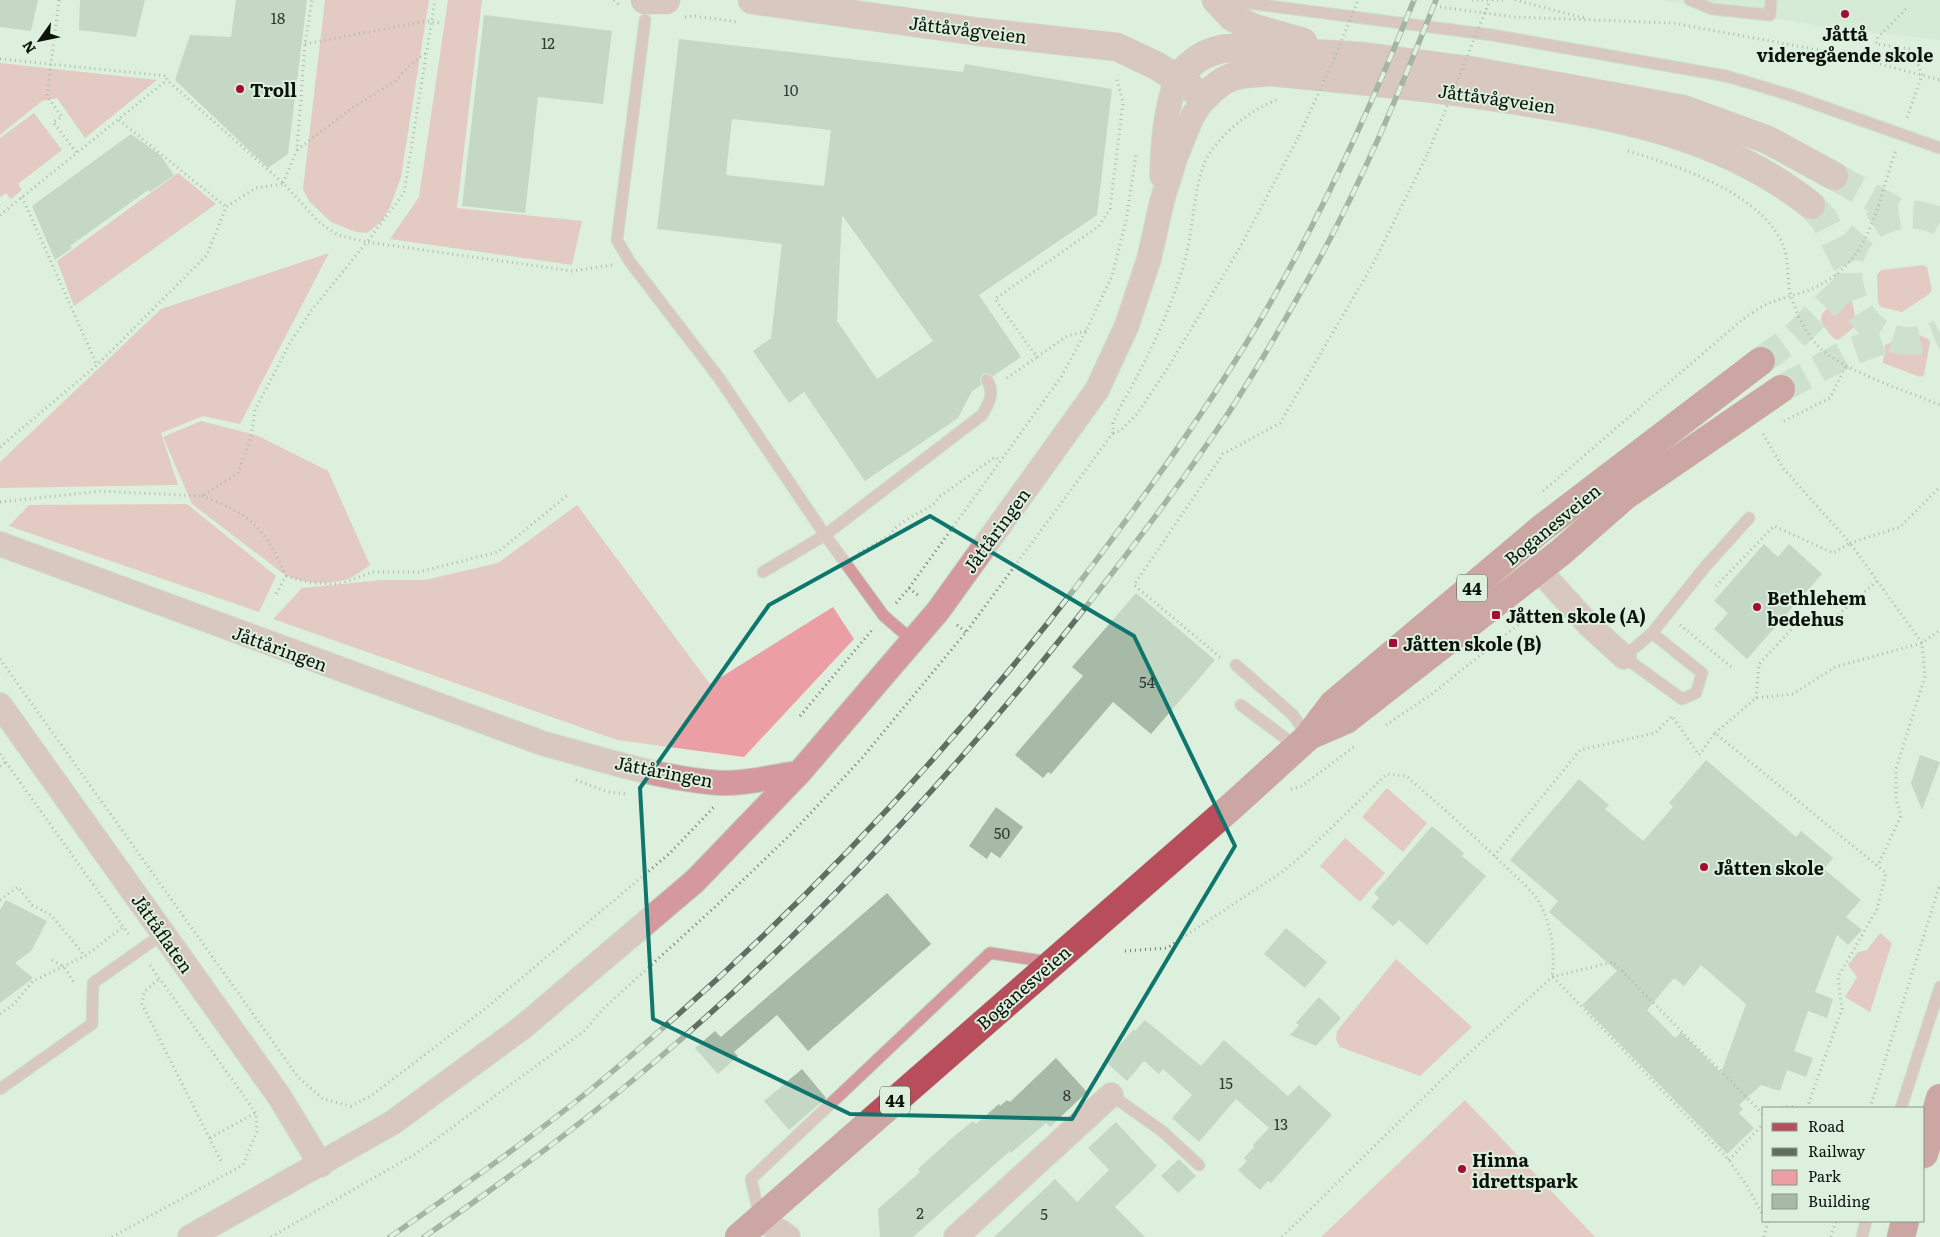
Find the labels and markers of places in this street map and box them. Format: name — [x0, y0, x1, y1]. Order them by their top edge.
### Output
marker: Jåttå videregående skole — [1839, 8, 1851, 20]
place label: Jåttå videregående skole — [1757, 20, 1933, 68]
place label: Troll — [250, 76, 297, 103]
marker: Troll — [234, 83, 246, 95]
place label: Bethlehem bedehus — [1767, 584, 1867, 632]
marker: Bethlehem bedehus — [1751, 601, 1763, 613]
place label: Jåtten skole (A) — [1506, 602, 1646, 629]
marker: Jåtten skole (A) — [1490, 609, 1502, 621]
place label: Jåtten skole (B) — [1403, 630, 1542, 657]
marker: Jåtten skole (B) — [1387, 637, 1399, 649]
place label: Jåtten skole — [1714, 854, 1824, 881]
marker: Jåtten skole — [1698, 861, 1710, 873]
place label: Hinna idrettspark — [1472, 1146, 1579, 1194]
marker: Hinna idrettspark — [1456, 1163, 1468, 1175]

